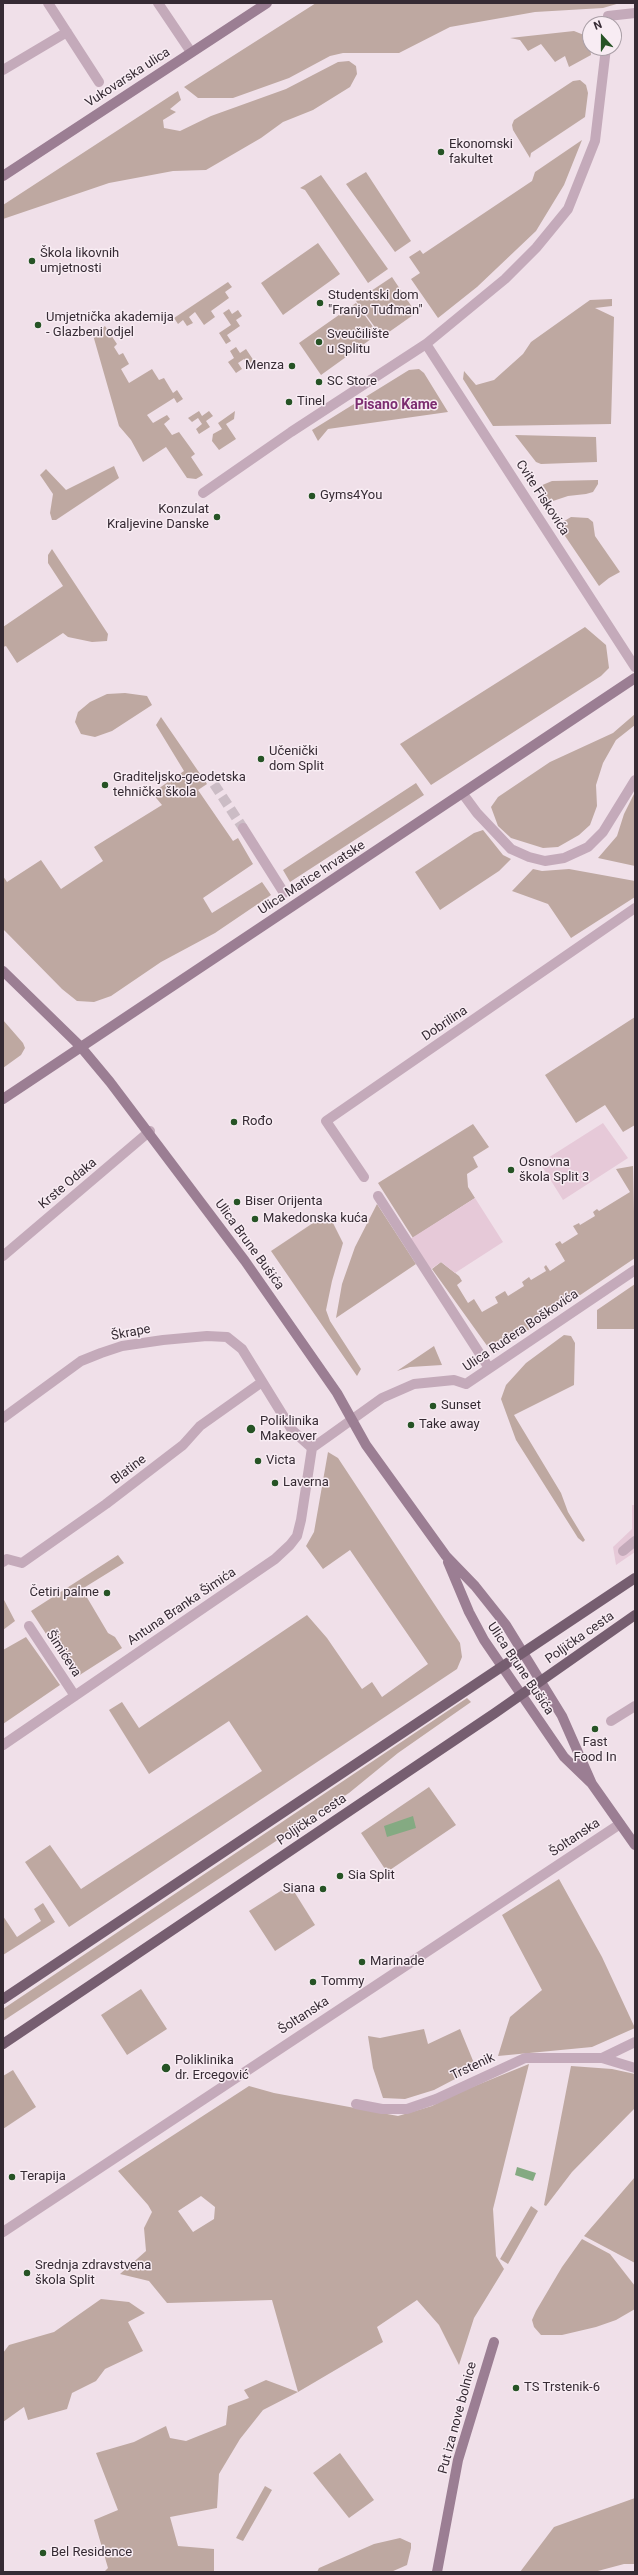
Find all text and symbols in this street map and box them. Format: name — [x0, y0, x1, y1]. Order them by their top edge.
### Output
north arrow — [582, 16, 622, 56]
text: N — [592, 18, 604, 33]
street label: Vukovarska ulica — [83, 45, 173, 111]
place label: Ekonomski fakultet — [449, 137, 513, 168]
marker: Ekonomski fakultet — [436, 147, 446, 157]
place label: Škola likovnih umjetnosti — [40, 246, 119, 277]
marker: Škola likovnih umjetnosti — [27, 256, 37, 266]
place label: Studentski dom "Franjo Tuđman" — [328, 288, 423, 319]
marker: Studentski dom "Franjo Tuđman" — [315, 298, 325, 308]
place label: Umjetnička akademija - Glazbeni odjel — [46, 310, 174, 341]
marker: Umjetnička akademija - Glazbeni odjel — [33, 320, 43, 330]
place label: Sveučilište u Splitu — [327, 327, 389, 358]
marker: Sveučilište u Splitu — [314, 337, 324, 347]
place label: Menza — [245, 358, 284, 374]
marker: Menza — [287, 361, 297, 371]
place label: SC Store — [327, 374, 377, 390]
marker: SC Store — [314, 377, 324, 387]
place label: Tinel — [297, 394, 325, 410]
marker: Tinel — [284, 397, 294, 407]
district label: Pisano Kame — [355, 397, 437, 413]
street label: Cvite Fiskovića — [512, 457, 572, 539]
place label: Gyms4You — [320, 488, 382, 504]
marker: Gyms4You — [307, 491, 317, 501]
place label: Konzulat Kraljevine Danske — [107, 502, 209, 533]
marker: Konzulat Kraljevine Danske — [212, 512, 222, 522]
place label: Učenički dom Split — [269, 744, 324, 775]
marker: Učenički dom Split — [256, 754, 266, 764]
place label: Graditeljsko-geodetska tehnička škola — [113, 770, 246, 801]
marker: Graditeljsko-geodetska tehnička škola — [100, 780, 110, 790]
street label: Ulica Matice hrvatske — [256, 838, 368, 918]
street label: Dobrilina — [419, 1003, 471, 1045]
place label: Rođo — [242, 1114, 273, 1130]
marker: Rođo — [229, 1117, 239, 1127]
street label: Krste Odaka — [36, 1155, 100, 1213]
place label: Osnovna škola Split 3 — [519, 1155, 589, 1186]
marker: Osnovna škola Split 3 — [506, 1165, 516, 1175]
place label: Biser Orijenta — [245, 1194, 323, 1210]
street label: Ulica Brune Bušića — [211, 1197, 287, 1293]
marker: Biser Orijenta — [232, 1197, 242, 1207]
place label: Makedonska kuća — [263, 1211, 368, 1227]
marker: Makedonska kuća — [250, 1214, 260, 1224]
street label: Ulica Ruđera Boškovića — [460, 1287, 582, 1375]
street label: Škrape — [110, 1322, 152, 1344]
place label: Sunset — [441, 1398, 481, 1414]
marker: Sunset — [428, 1401, 438, 1411]
place label: Poliklinika Makeover — [260, 1414, 319, 1445]
place label: Take away — [419, 1417, 480, 1433]
marker: Take away — [406, 1420, 416, 1430]
marker: Poliklinika Makeover — [245, 1423, 257, 1435]
street label: Blatine — [108, 1452, 150, 1488]
place label: Victa — [266, 1453, 296, 1469]
marker: Victa — [253, 1456, 263, 1466]
place label: Laverna — [283, 1475, 329, 1491]
marker: Laverna — [270, 1478, 280, 1488]
street label: Antuna Branka Šimića — [125, 1565, 239, 1649]
place label: Četiri palme — [30, 1585, 99, 1601]
marker: Četiri palme — [102, 1588, 112, 1598]
street label: Poljička cesta — [543, 1609, 617, 1667]
street label: Ulica Brune Bušića — [483, 1620, 557, 1718]
street label: Šimićeva — [42, 1628, 84, 1680]
marker: Fast Food In — [590, 1724, 600, 1734]
place label: Fast Food In — [573, 1735, 617, 1766]
street label: Poljička cesta — [274, 1791, 350, 1849]
street label: Šoltanska — [547, 1816, 603, 1860]
place label: Sia Split — [348, 1868, 395, 1884]
marker: Sia Split — [335, 1871, 345, 1881]
place label: Siana — [283, 1881, 315, 1897]
marker: Siana — [318, 1884, 328, 1894]
place label: Marinade — [370, 1954, 424, 1970]
marker: Marinade — [357, 1957, 367, 1967]
place label: Tommy — [321, 1974, 364, 1990]
marker: Tommy — [308, 1977, 318, 1987]
street label: Šoltanska — [276, 1994, 332, 2038]
street label: Trstenik — [449, 2050, 497, 2084]
place label: Poliklinika dr. Ercegović — [175, 2053, 249, 2084]
marker: Poliklinika dr. Ercegović — [160, 2062, 172, 2074]
place label: Terapija — [20, 2169, 66, 2185]
marker: Terapija — [7, 2172, 17, 2182]
place label: Srednja zdravstvena škola Split — [35, 2258, 151, 2289]
marker: Srednja zdravstvena škola Split — [22, 2268, 32, 2278]
street label: Put iza nove bolnice — [436, 2360, 480, 2476]
place label: TS Trstenik-6 — [524, 2380, 600, 2396]
marker: TS Trstenik-6 — [511, 2383, 521, 2393]
place label: Bel Residence — [51, 2545, 132, 2561]
marker: Bel Residence — [38, 2548, 48, 2558]

